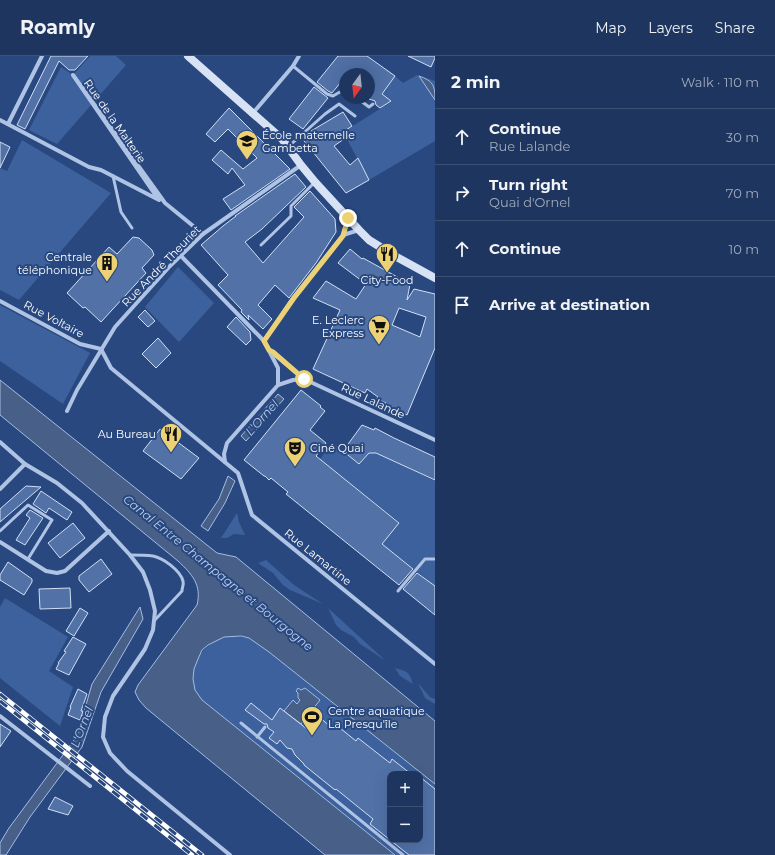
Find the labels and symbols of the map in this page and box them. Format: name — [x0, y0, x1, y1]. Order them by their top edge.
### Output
north arrow — [339, 68, 375, 104]
street label: Rue de la Malterie — [81, 76, 149, 166]
school or university icon: École maternelle Gambetta — [234, 128, 260, 161]
place label: École maternelle Gambetta — [262, 128, 355, 155]
route end — [339, 209, 357, 227]
street label: Rue André Theuriet — [119, 222, 204, 310]
restaurant icon: City-Food — [374, 241, 400, 274]
place label: Centrale téléphonique — [18, 250, 92, 277]
building icon: Centrale téléphonique — [94, 250, 120, 283]
place label: City-Food — [361, 273, 413, 287]
street label: Rue Voltaire — [21, 297, 87, 341]
place label: E. Leclerc Express — [312, 313, 365, 340]
supermarket icon: E. Leclerc Express — [366, 313, 392, 346]
route start — [295, 370, 313, 388]
street label: Rue Lalande — [339, 380, 407, 422]
water label: L'Ornel — [242, 396, 282, 439]
restaurant icon: Au Bureau — [158, 421, 184, 454]
place label: Au Bureau — [98, 427, 156, 441]
theatre icon: Ciné Quai — [282, 435, 308, 468]
place label: Ciné Quai — [310, 441, 364, 455]
water label: Canal Entre Champagne et Bourgogne — [120, 491, 316, 654]
street label: Rue Lamartine — [282, 526, 355, 588]
water label: L'Ornel — [67, 703, 96, 750]
sports icon: Centre aquatique La Presqu'île — [299, 704, 325, 737]
place label: Centre aquatique La Presqu'île — [328, 704, 425, 731]

